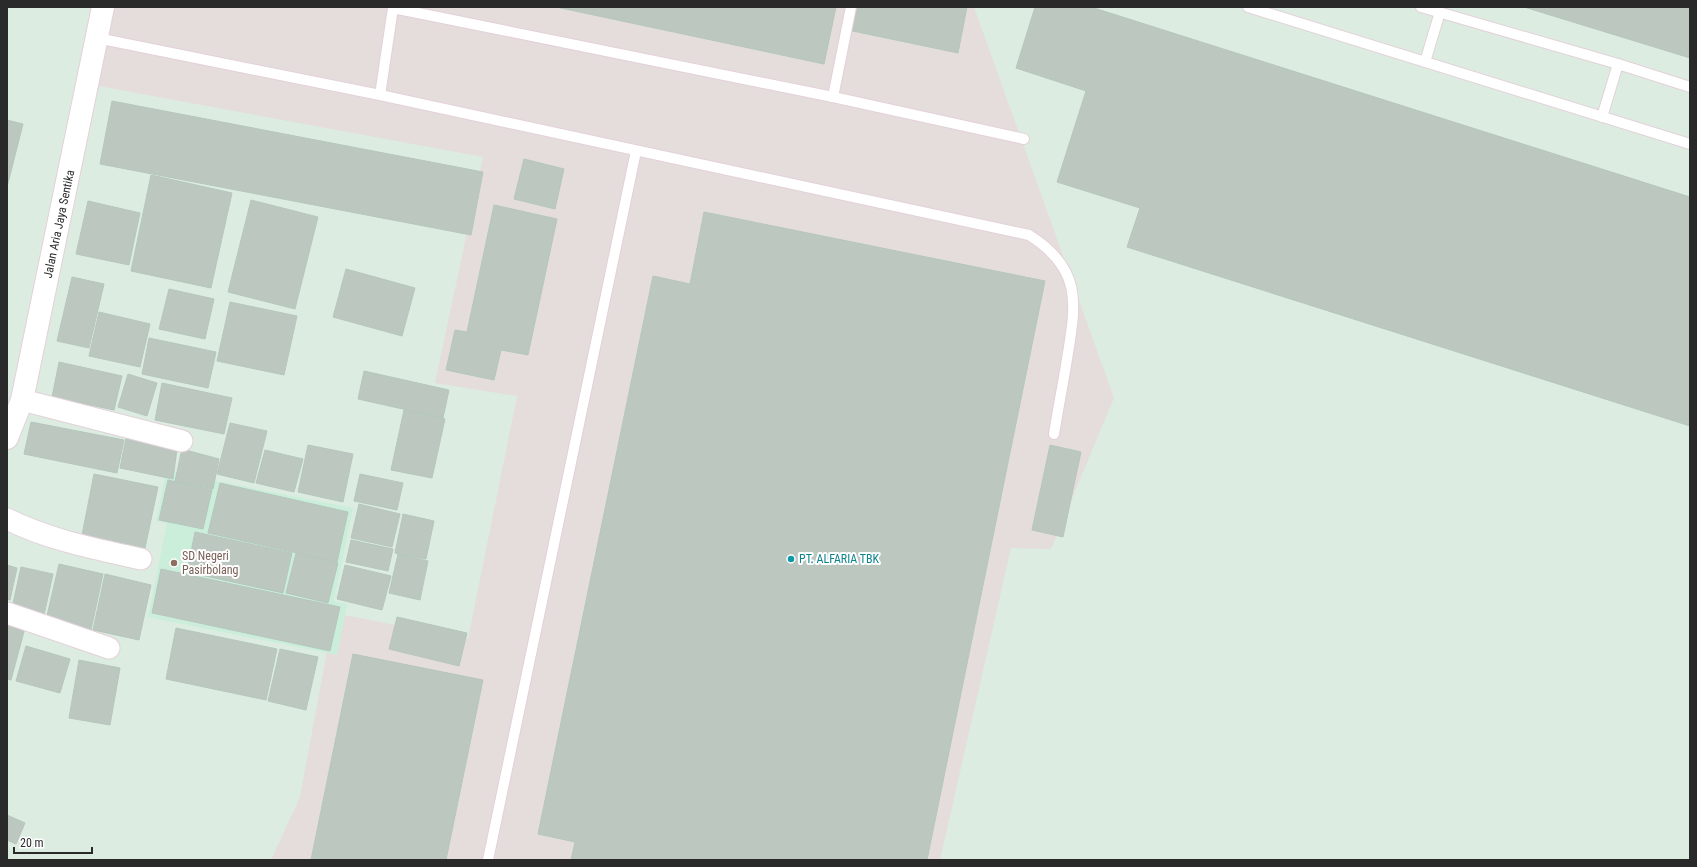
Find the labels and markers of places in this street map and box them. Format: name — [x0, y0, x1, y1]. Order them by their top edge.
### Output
place label: SD Negeri Pasirbolang — [182, 549, 238, 577]
place label: PT. ALFARIA TBK — [799, 552, 880, 566]
marker: PT. ALFARIA TBK — [786, 554, 796, 564]
marker: SD Negeri Pasirbolang — [169, 558, 179, 568]

